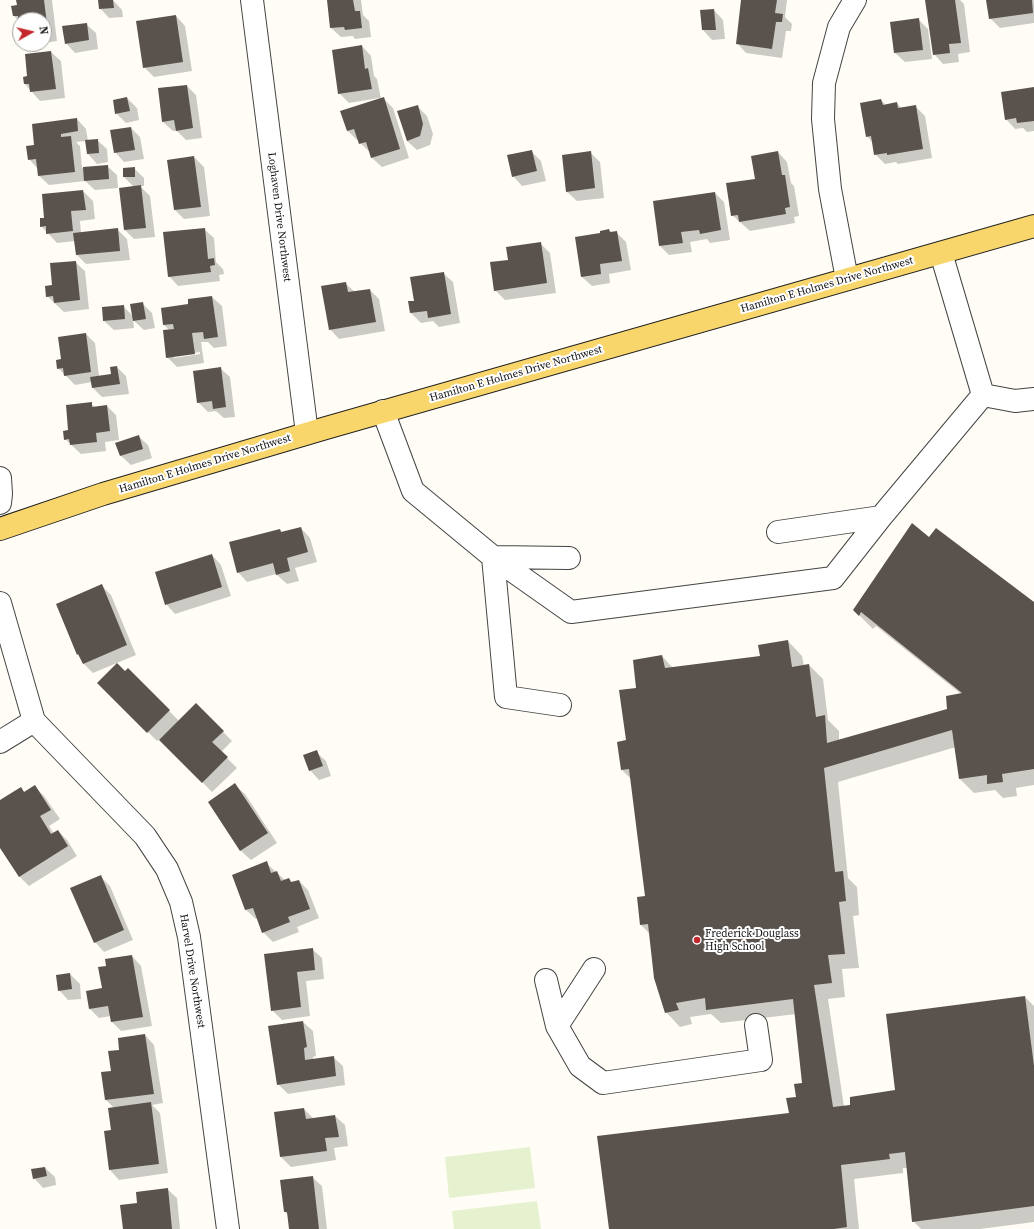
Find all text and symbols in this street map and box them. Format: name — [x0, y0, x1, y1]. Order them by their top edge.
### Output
north arrow — [12, 12, 52, 52]
text: N — [35, 25, 51, 35]
street label: Loghaven Drive Northwest — [265, 152, 293, 282]
street label: Hamilton E Holmes Drive Northwest — [739, 254, 915, 316]
street label: Hamilton E Holmes Drive Northwest — [428, 343, 604, 405]
street label: Hamilton E Holmes Drive Northwest — [118, 432, 292, 496]
street label: Harvel Drive Northwest — [176, 913, 208, 1029]
place label: Frederick Douglass High School — [705, 927, 799, 953]
marker: Frederick Douglass High School — [692, 935, 702, 945]

